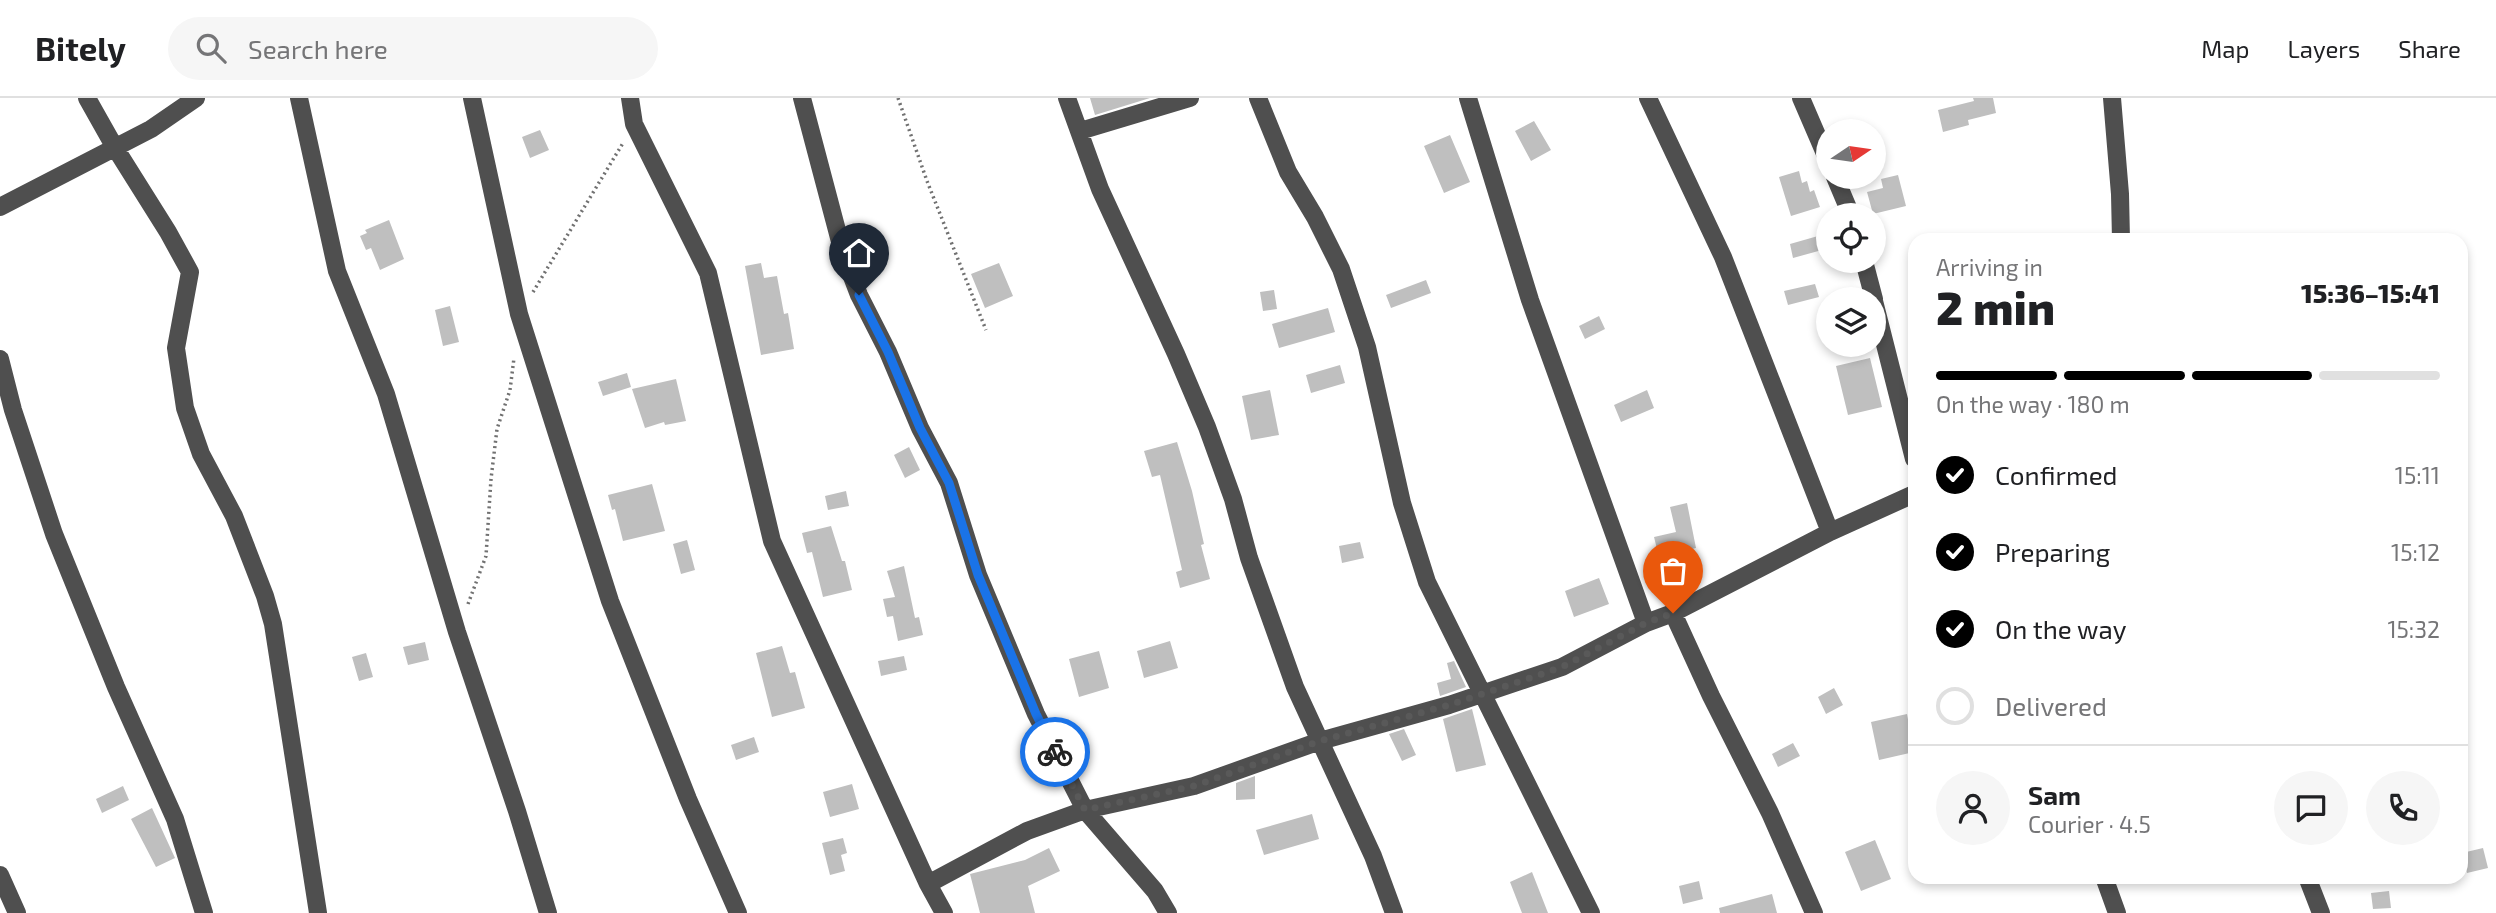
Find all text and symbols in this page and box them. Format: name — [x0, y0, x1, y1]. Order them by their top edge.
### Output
search box — [168, 17, 658, 80]
text: Bitely — [35, 28, 126, 68]
icon: search — [192, 29, 230, 67]
text: Search here — [248, 33, 388, 64]
text: Map — [2201, 34, 2249, 63]
text: Layers — [2287, 34, 2360, 63]
text: Share — [2398, 34, 2461, 63]
north arrow — [1816, 119, 1886, 189]
map controls — [1816, 119, 1886, 357]
button: locate — [1816, 203, 1886, 273]
pin — [829, 223, 889, 295]
icon: home — [840, 234, 878, 272]
text: Arriving in — [1936, 253, 2043, 281]
text: 15:36–15:41 — [2301, 277, 2440, 308]
text: 2 min — [1936, 279, 2055, 334]
button: layers — [1816, 287, 1886, 357]
text: On the way · 180 m — [1936, 390, 2130, 418]
icon: check — [1936, 456, 1974, 494]
text: Confirmed — [1995, 459, 2118, 490]
text: 15:11 — [2395, 461, 2440, 489]
icon: check — [1936, 533, 1974, 571]
text: Preparing — [1995, 536, 2110, 567]
text: 15:12 — [2391, 538, 2440, 566]
pin — [1643, 541, 1703, 613]
icon: bag — [1654, 552, 1692, 590]
icon: check — [1936, 610, 1974, 648]
text: On the way — [1995, 613, 2126, 644]
text: 15:32 — [2387, 615, 2440, 643]
text: Delivered — [1995, 690, 2107, 721]
courier — [1020, 717, 1090, 787]
icon: bike — [1036, 733, 1074, 771]
button: person — [1936, 771, 2010, 845]
button: chat — [2274, 771, 2348, 845]
button: phone — [2366, 771, 2440, 845]
text: Sam — [2028, 779, 2081, 810]
text: Courier · 4.5 — [2028, 810, 2151, 838]

